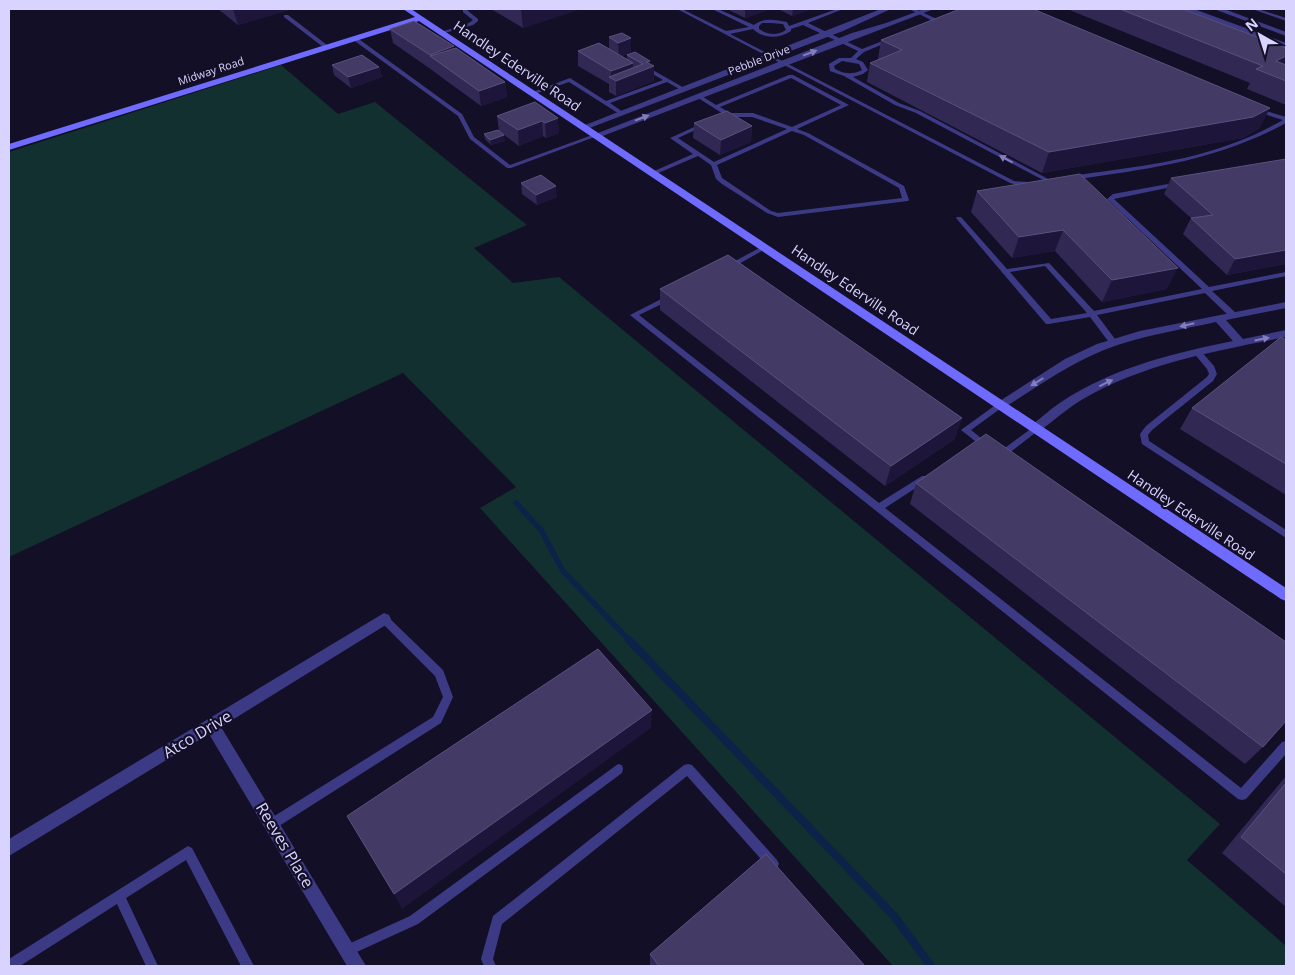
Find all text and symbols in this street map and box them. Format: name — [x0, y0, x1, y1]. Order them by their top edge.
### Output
north arrow — [1235, 10, 1285, 60]
text: N — [1241, 14, 1262, 35]
street label: Handley Ederville Road — [450, 16, 585, 115]
street label: Pebble Drive — [726, 41, 792, 78]
one-way arrow — [803, 49, 818, 57]
street label: Midway Road — [176, 53, 246, 88]
one-way arrow — [635, 114, 650, 122]
one-way arrow — [999, 155, 1013, 163]
street label: Handley Ederville Road — [788, 240, 923, 339]
one-way arrow — [1179, 321, 1194, 329]
one-way arrow — [1254, 334, 1270, 342]
one-way arrow — [1030, 378, 1043, 387]
one-way arrow — [1099, 379, 1113, 387]
street label: Handley Ederville Road — [1124, 465, 1259, 564]
street label: Atco Drive — [159, 705, 235, 763]
street label: Reeves Place — [251, 798, 319, 892]

